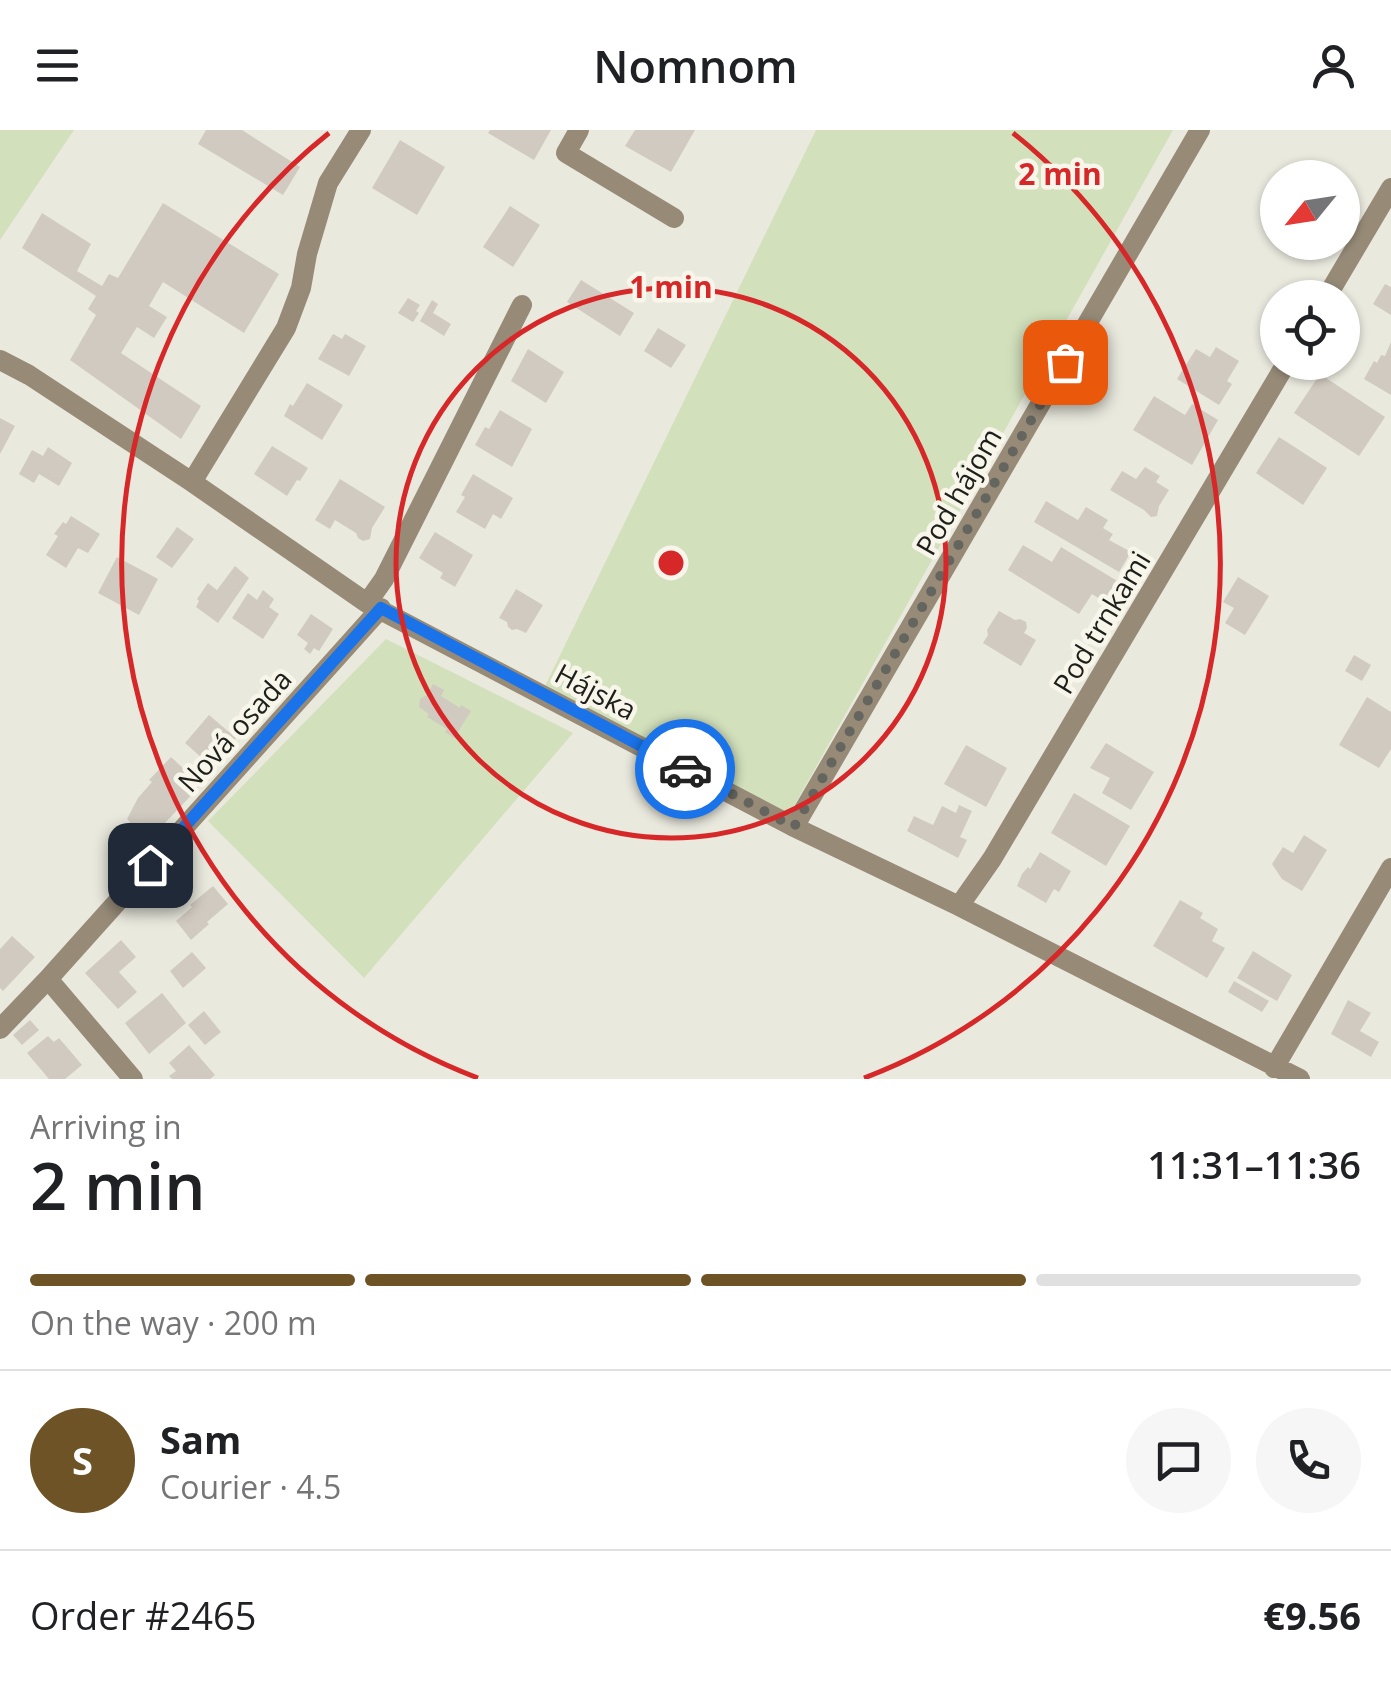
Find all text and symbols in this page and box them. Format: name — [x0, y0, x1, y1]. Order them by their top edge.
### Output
text: Nomnom — [593, 35, 798, 96]
icon: menu — [30, 38, 85, 93]
icon: person — [1306, 38, 1361, 93]
text: 2 min — [1018, 153, 1102, 194]
north arrow — [1260, 160, 1360, 260]
map controls — [1260, 160, 1360, 380]
text: 1 min — [629, 266, 713, 307]
button: locate — [1260, 280, 1360, 380]
pin — [1023, 320, 1108, 405]
icon: bag — [1038, 335, 1093, 390]
street label: Pod hájom — [906, 421, 1010, 561]
street label: Pod trnkami — [1044, 544, 1158, 700]
centre of rings — [653, 545, 689, 581]
street label: Hájska — [549, 654, 643, 728]
street label: Nová osada — [169, 660, 299, 800]
courier — [635, 719, 735, 819]
icon: car — [658, 742, 713, 797]
pin — [108, 823, 193, 908]
icon: home — [123, 838, 178, 893]
text: Arriving in — [30, 1105, 182, 1148]
text: 11:31–11:36 — [1147, 1138, 1361, 1190]
text: 2 min — [30, 1141, 205, 1229]
text: On the way · 200 m — [30, 1301, 317, 1344]
button: chat — [1126, 1408, 1231, 1513]
button: phone — [1256, 1408, 1361, 1513]
text: Sam — [160, 1413, 241, 1465]
text: S — [72, 1434, 93, 1486]
text: Courier · 4.5 — [160, 1465, 341, 1508]
text: Order #2465 — [30, 1589, 257, 1641]
text: €9.56 — [1263, 1589, 1361, 1641]

